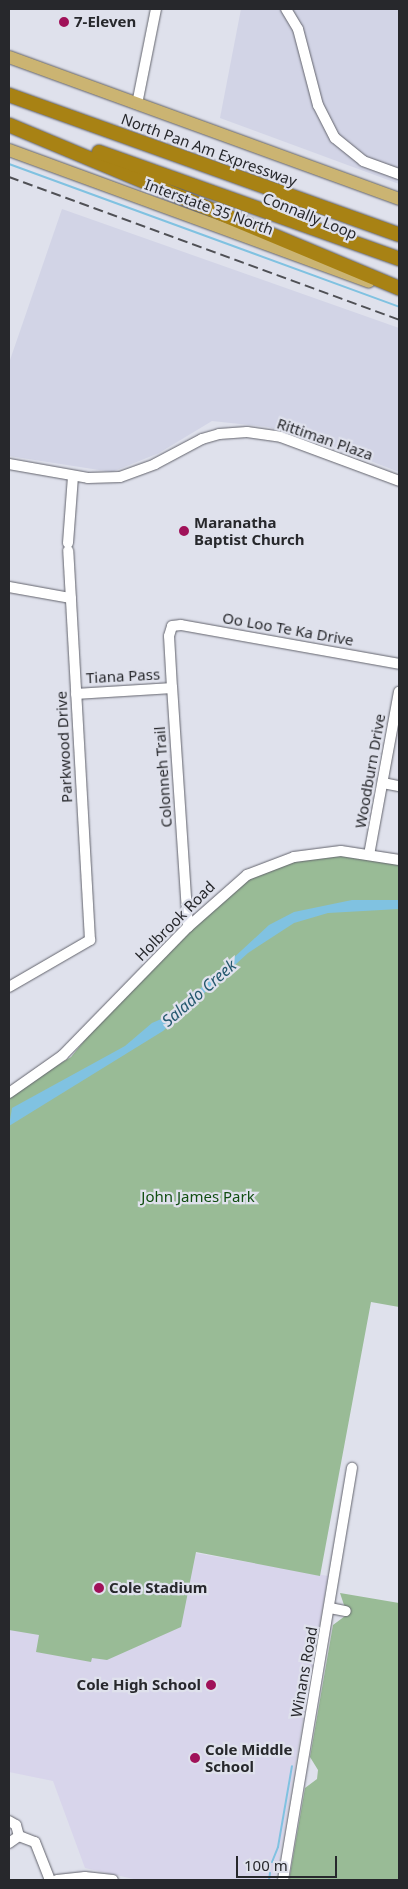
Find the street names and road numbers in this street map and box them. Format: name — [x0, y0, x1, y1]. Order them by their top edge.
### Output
street label: North Pan Am Expressway — [119, 110, 299, 190]
street label: Interstate 35 North — [142, 175, 276, 239]
street label: Connally Loop — [260, 189, 360, 243]
street label: Rittiman Plaza — [275, 414, 375, 464]
street label: Oo Loo Te Ka Drive — [221, 609, 355, 649]
street label: Tiana Pass — [86, 665, 160, 687]
street label: Parkwood Drive — [52, 691, 76, 803]
street label: Woodburn Drive — [351, 712, 389, 830]
street label: Colonneh Trail — [150, 726, 176, 828]
street label: Holbrook Road — [131, 877, 219, 965]
street label: Winans Road — [287, 1625, 321, 1719]

